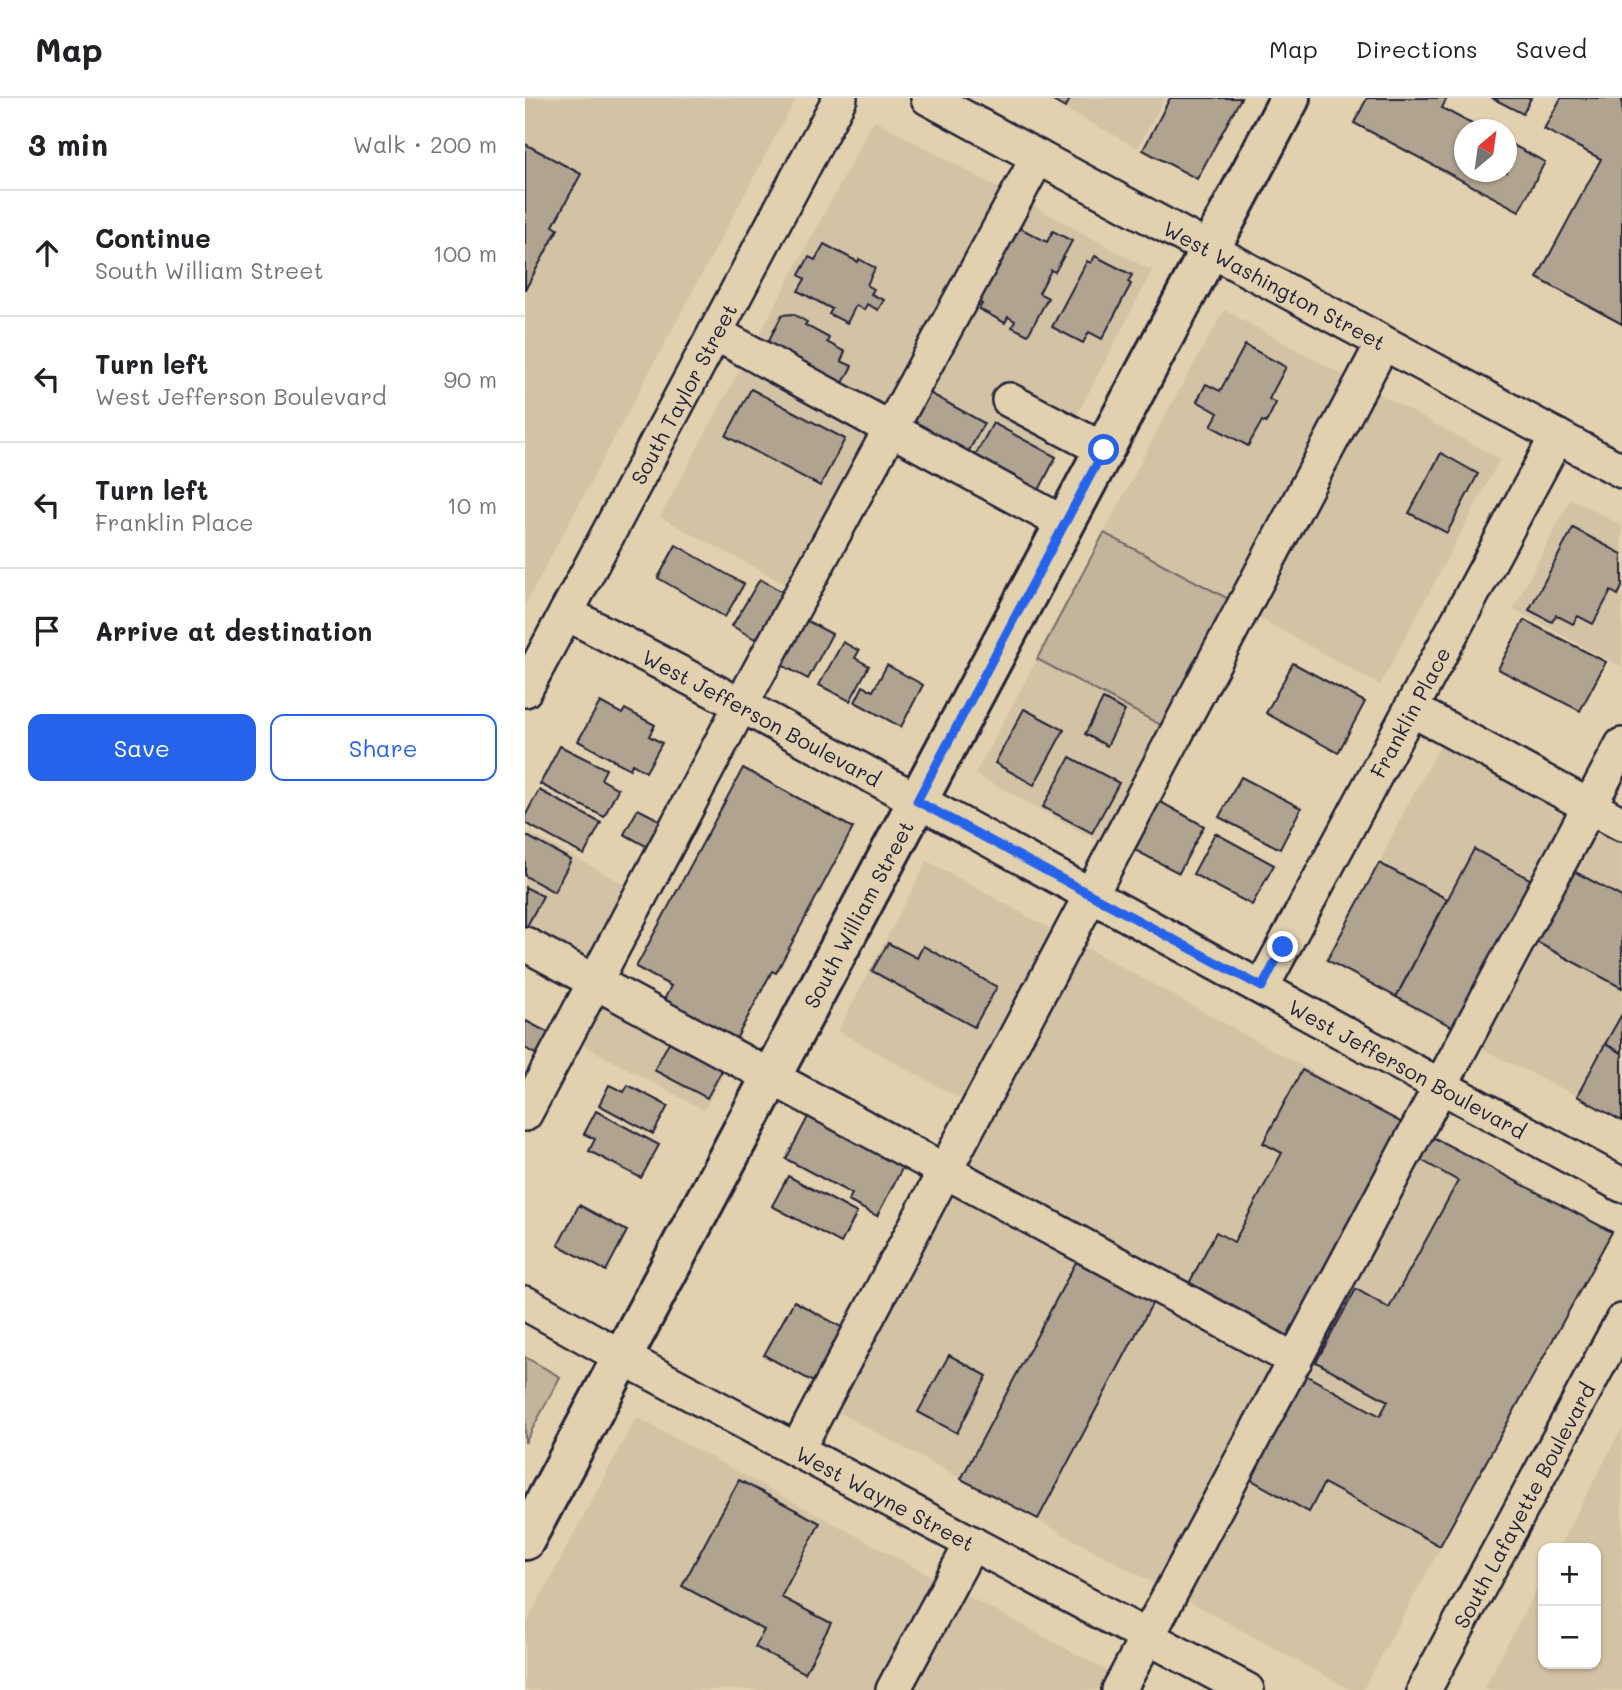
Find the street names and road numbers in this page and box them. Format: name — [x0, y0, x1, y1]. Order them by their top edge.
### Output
street label: West Washington Street — [1159, 214, 1391, 355]
street label: South Taylor Street — [624, 298, 742, 489]
street label: West Jefferson Boulevard — [638, 642, 886, 792]
street label: Franklin Place — [1363, 642, 1455, 782]
street label: South William Street — [797, 815, 919, 1012]
street label: West Jefferson Boulevard — [1284, 992, 1531, 1144]
street label: South Lafayette Boulevard — [1446, 1378, 1600, 1632]
street label: West Wayne Street — [792, 1439, 980, 1556]

